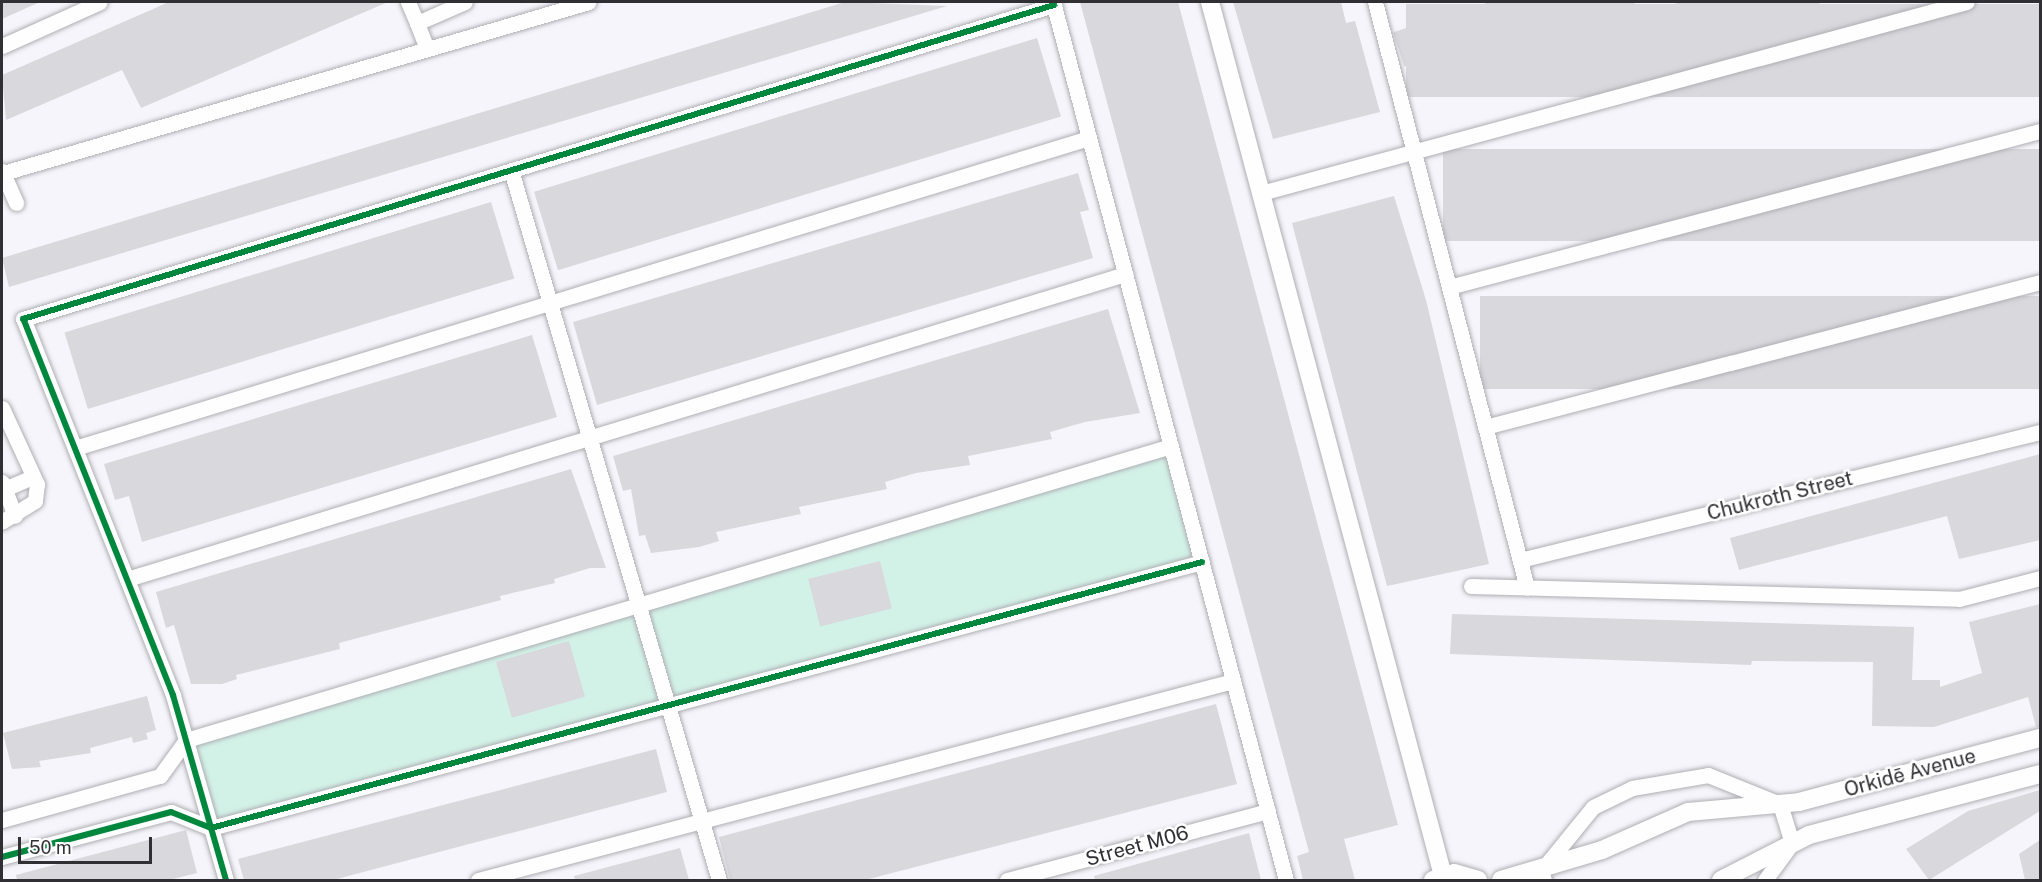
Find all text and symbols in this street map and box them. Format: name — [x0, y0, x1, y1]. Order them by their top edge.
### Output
street label: Chukroth Street — [1705, 466, 1855, 526]
street label: Orkidē Avenue — [1842, 744, 1978, 802]
street label: Street M06 — [1083, 821, 1191, 871]
scale bar — [21, 825, 154, 863]
text: 50 m — [29, 837, 72, 858]

